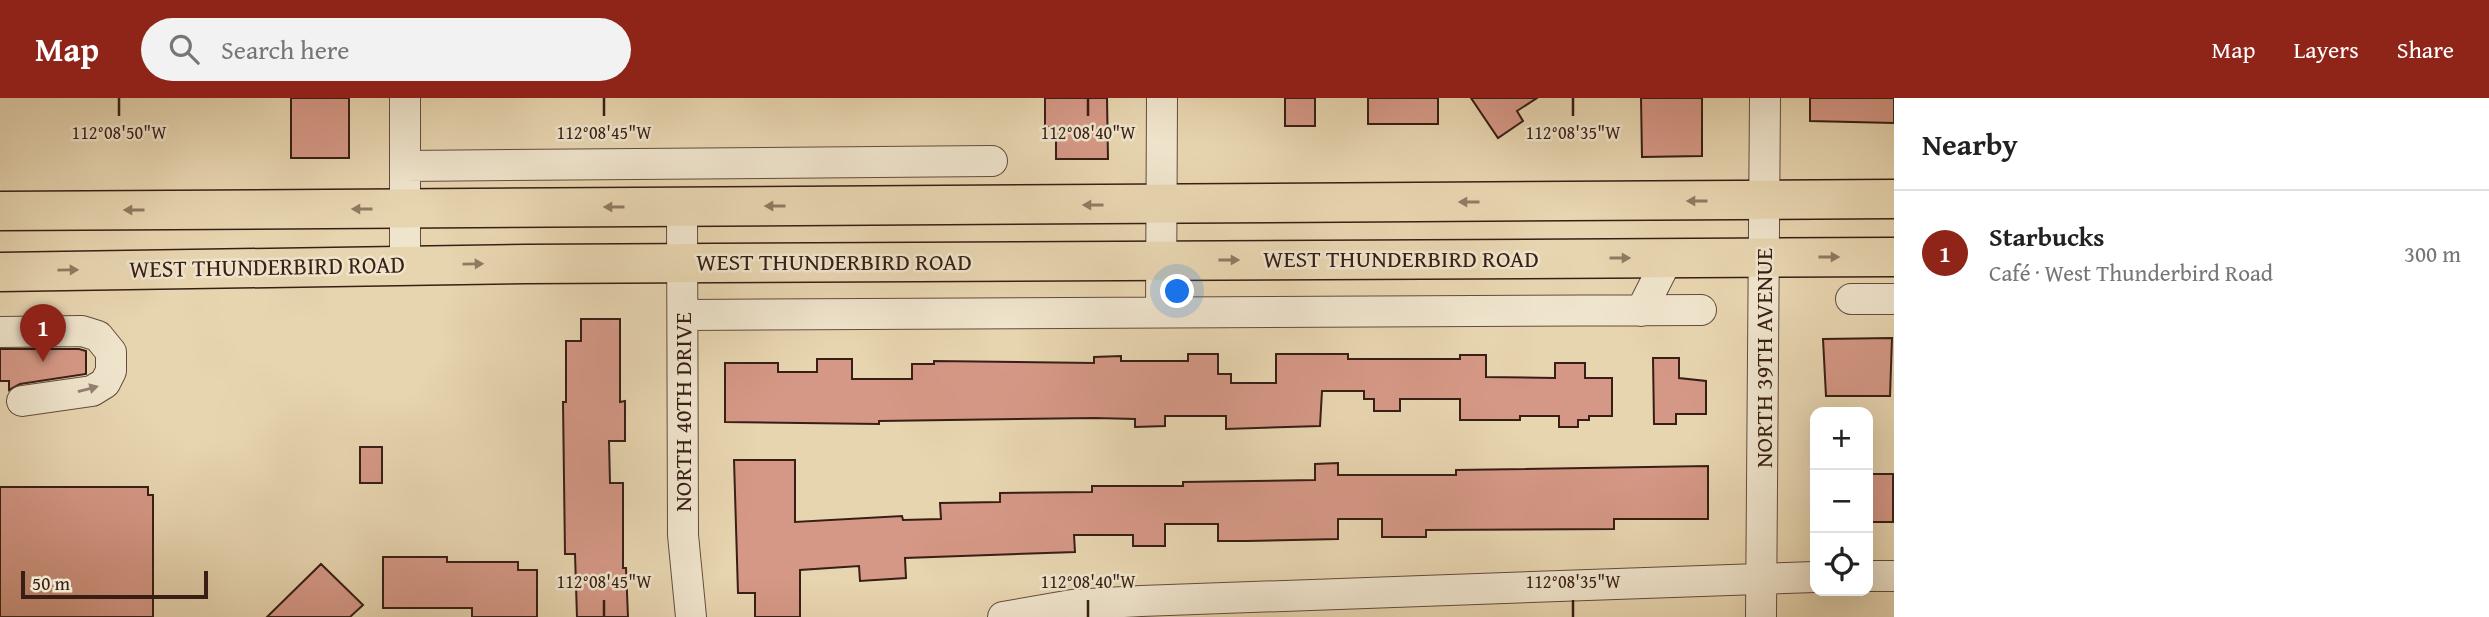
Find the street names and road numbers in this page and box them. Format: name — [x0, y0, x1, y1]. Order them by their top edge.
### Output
street label: WEST THUNDERBIRD ROAD — [1263, 241, 1539, 276]
street label: WEST THUNDERBIRD ROAD — [696, 244, 972, 279]
street label: WEST THUNDERBIRD ROAD — [129, 247, 405, 286]
street label: NORTH 39TH AVENUE — [1746, 248, 1781, 468]
street label: NORTH 40TH DRIVE — [665, 312, 700, 512]

